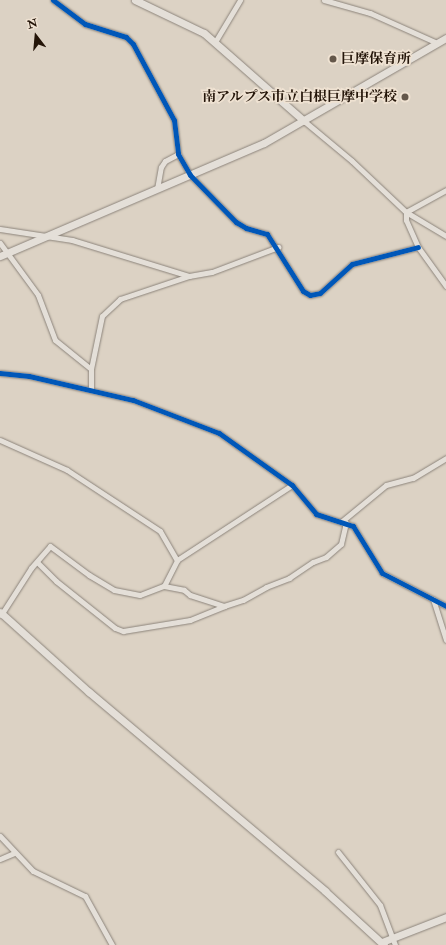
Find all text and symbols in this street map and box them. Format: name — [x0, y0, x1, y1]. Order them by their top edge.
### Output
north arrow — [16, 16, 56, 56]
text: N — [26, 16, 39, 32]
place label: 巨摩保育所 — [341, 51, 411, 67]
marker: 巨摩保育所 — [328, 54, 338, 64]
place label: 南アルプス市立白根巨摩中学校 — [201, 89, 397, 105]
marker: 南アルプス市立白根巨摩中学校 — [400, 92, 410, 102]

